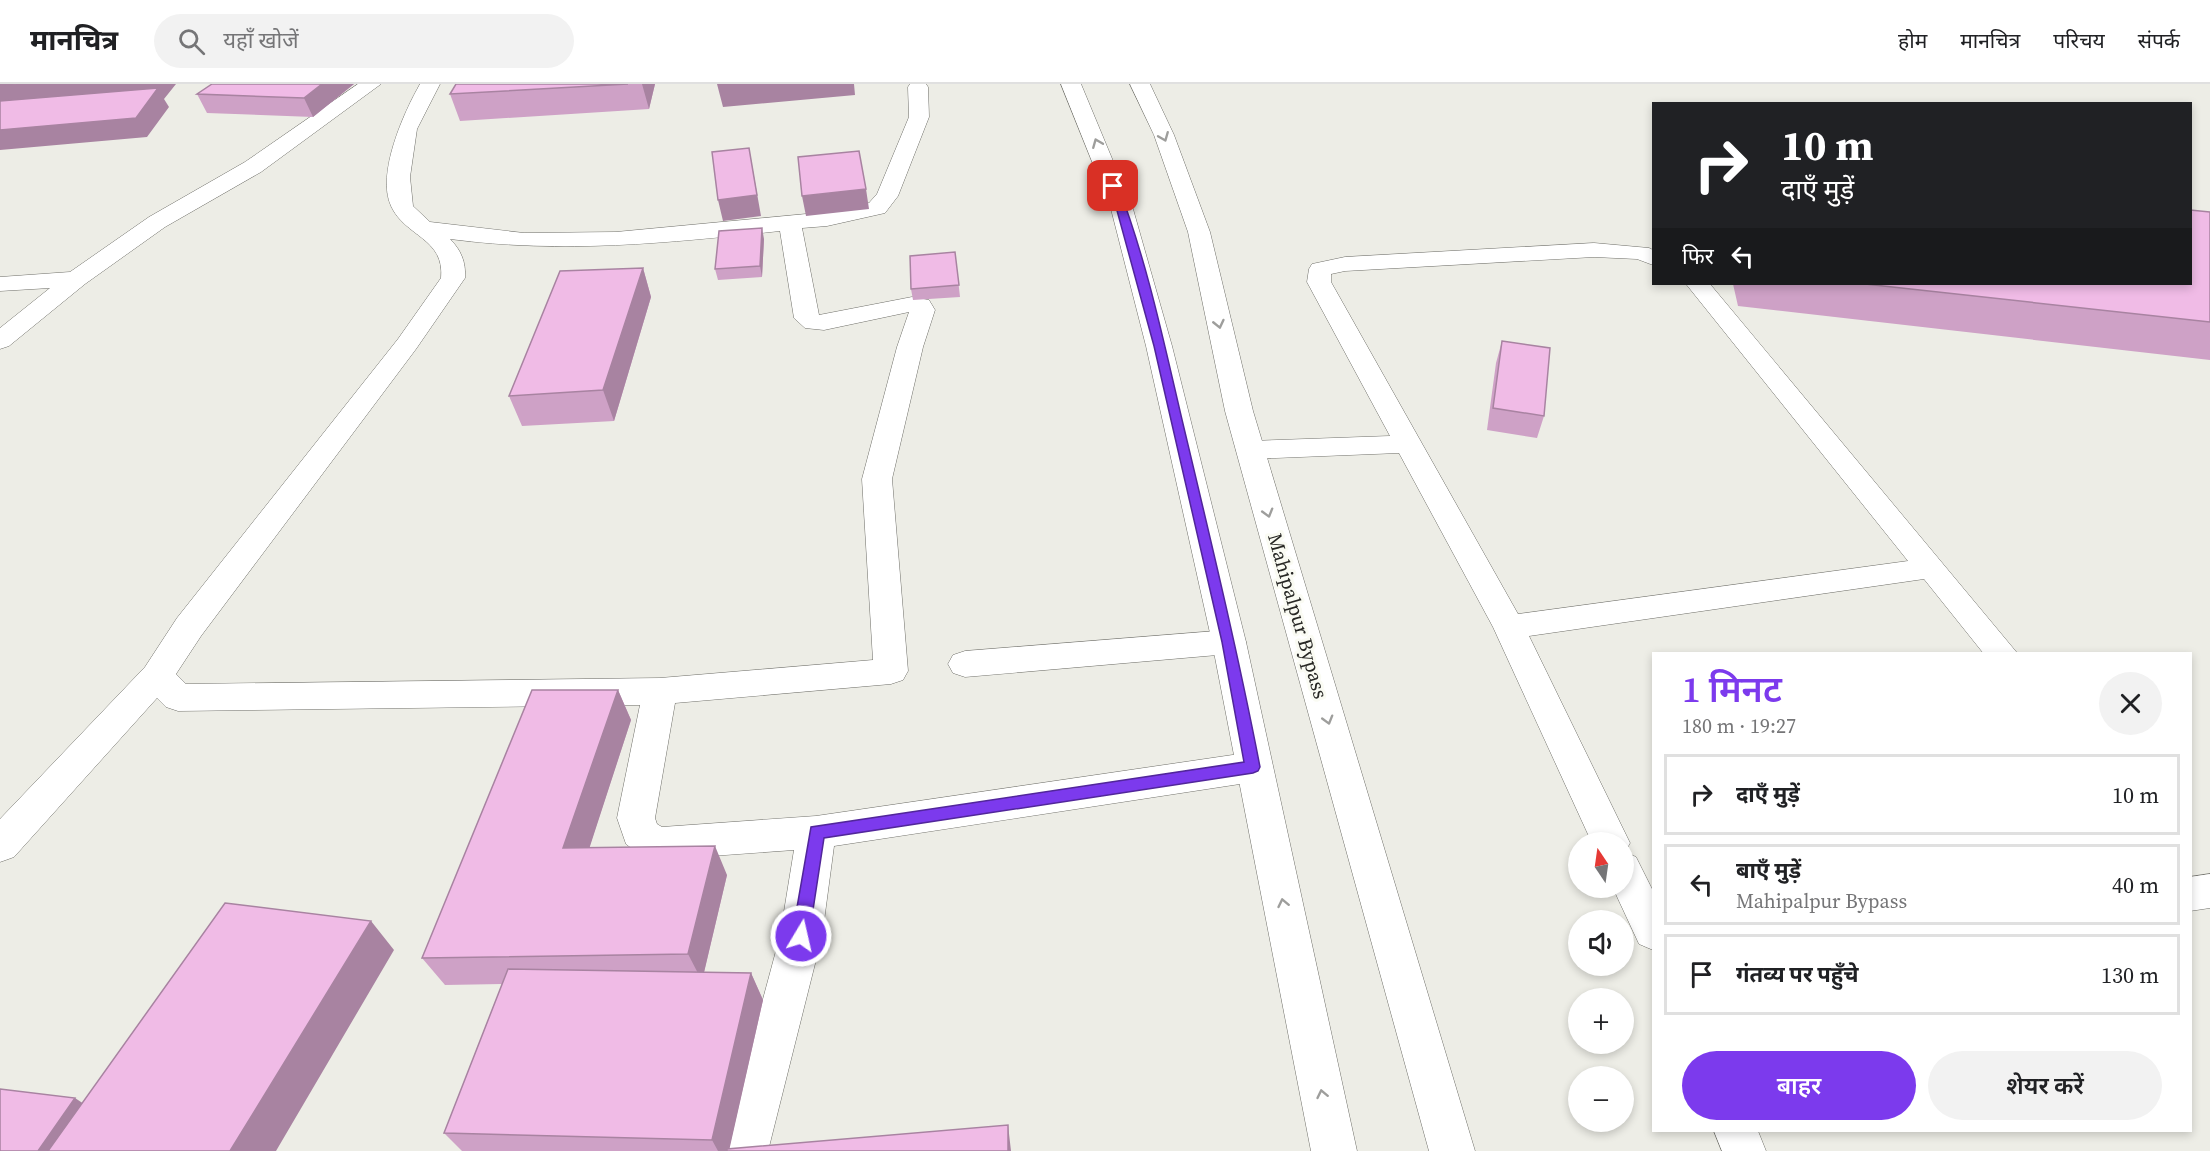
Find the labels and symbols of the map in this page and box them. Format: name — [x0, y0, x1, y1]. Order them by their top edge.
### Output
one-way arrow — [1157, 131, 1170, 142]
one-way arrow — [1092, 138, 1104, 149]
pin — [1087, 160, 1138, 211]
one-way arrow — [1212, 319, 1225, 329]
one-way arrow — [1261, 507, 1273, 518]
street label: Mahipalpur Bypass — [1261, 530, 1335, 702]
one-way arrow — [1321, 714, 1333, 725]
north arrow — [1568, 832, 1634, 898]
one-way arrow — [1277, 898, 1290, 908]
position arrow — [769, 904, 833, 968]
one-way arrow — [1317, 1089, 1330, 1099]

